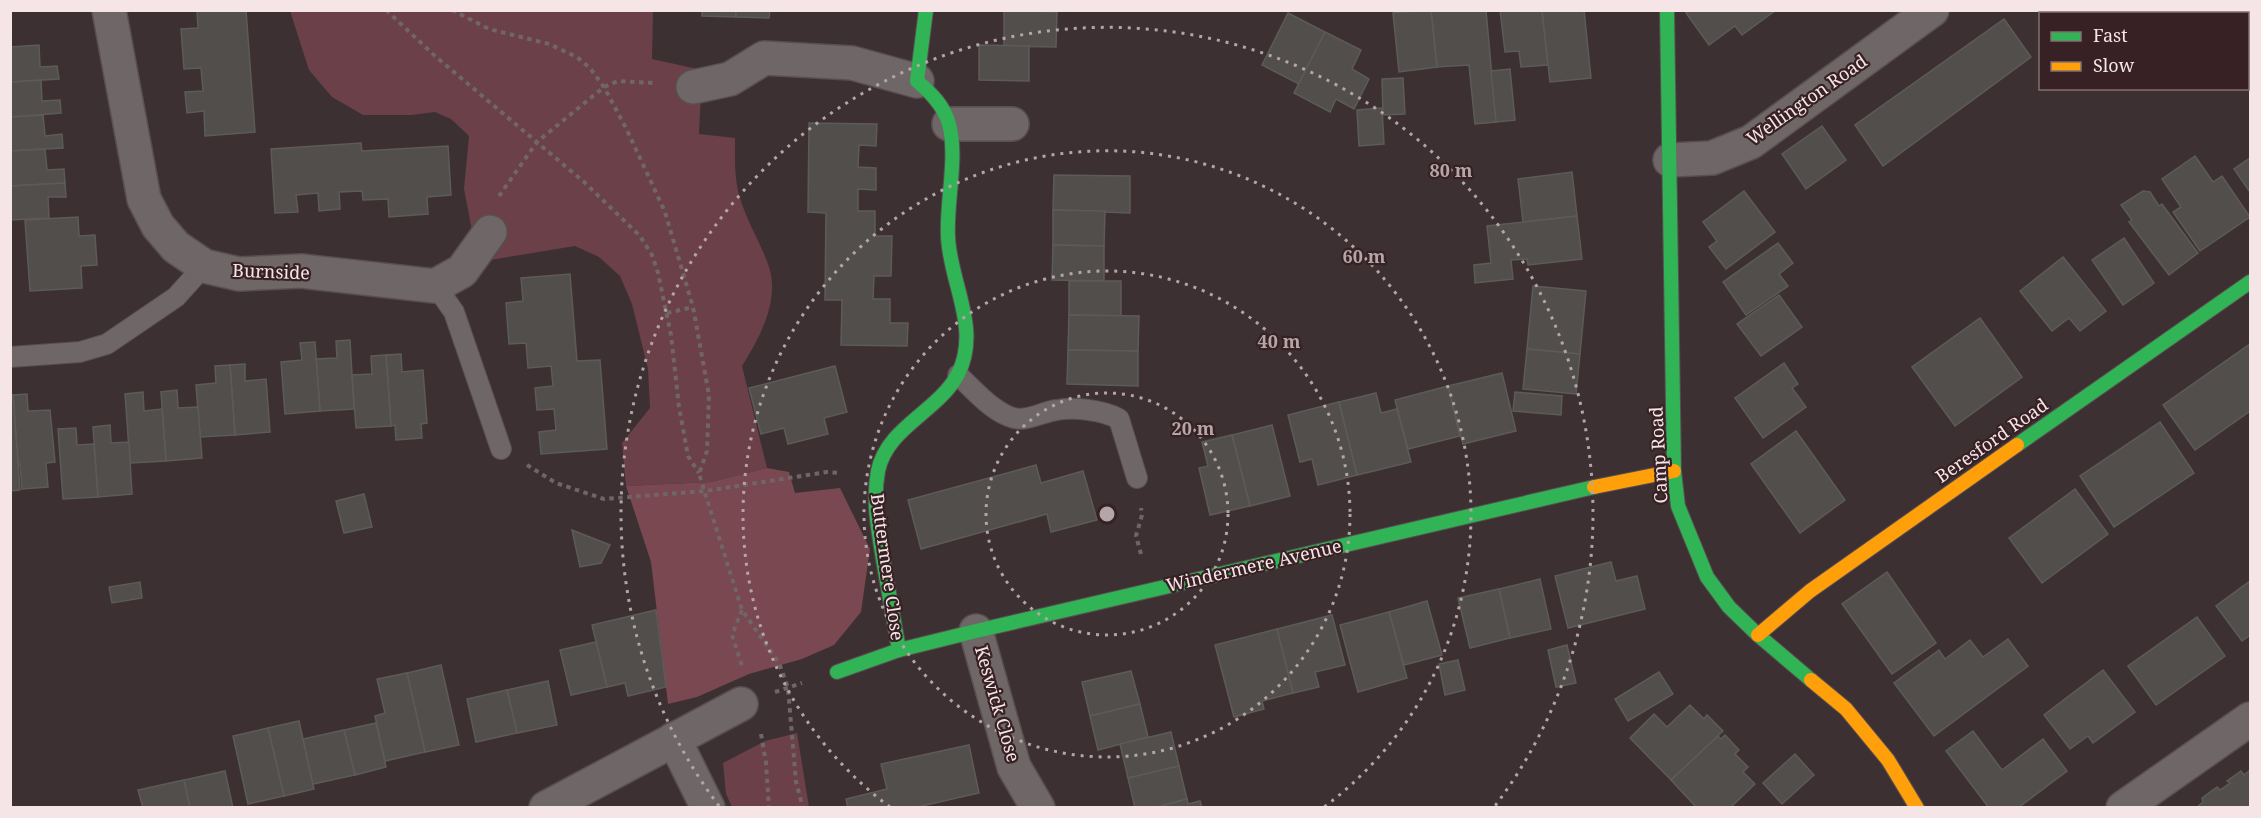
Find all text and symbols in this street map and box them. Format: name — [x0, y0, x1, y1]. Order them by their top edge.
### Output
legend — [2039, 12, 2249, 90]
text: Fast — [2093, 23, 2128, 47]
street label: Wellington Road — [1741, 49, 1871, 150]
text: Slow — [2093, 53, 2135, 77]
text: 80 m — [1430, 158, 1473, 182]
text: 60 m — [1343, 244, 1386, 268]
street label: Burnside — [232, 258, 310, 284]
text: 40 m — [1258, 329, 1301, 353]
street label: Beresford Road — [1930, 392, 2052, 488]
street label: Camp Road — [1643, 406, 1673, 504]
text: 20 m — [1172, 416, 1215, 440]
street label: Buttermere Close — [866, 492, 910, 642]
centre of rings — [1097, 504, 1117, 524]
street label: Windermere Avenue — [1164, 533, 1344, 597]
street label: Keswick Close — [970, 643, 1026, 765]

